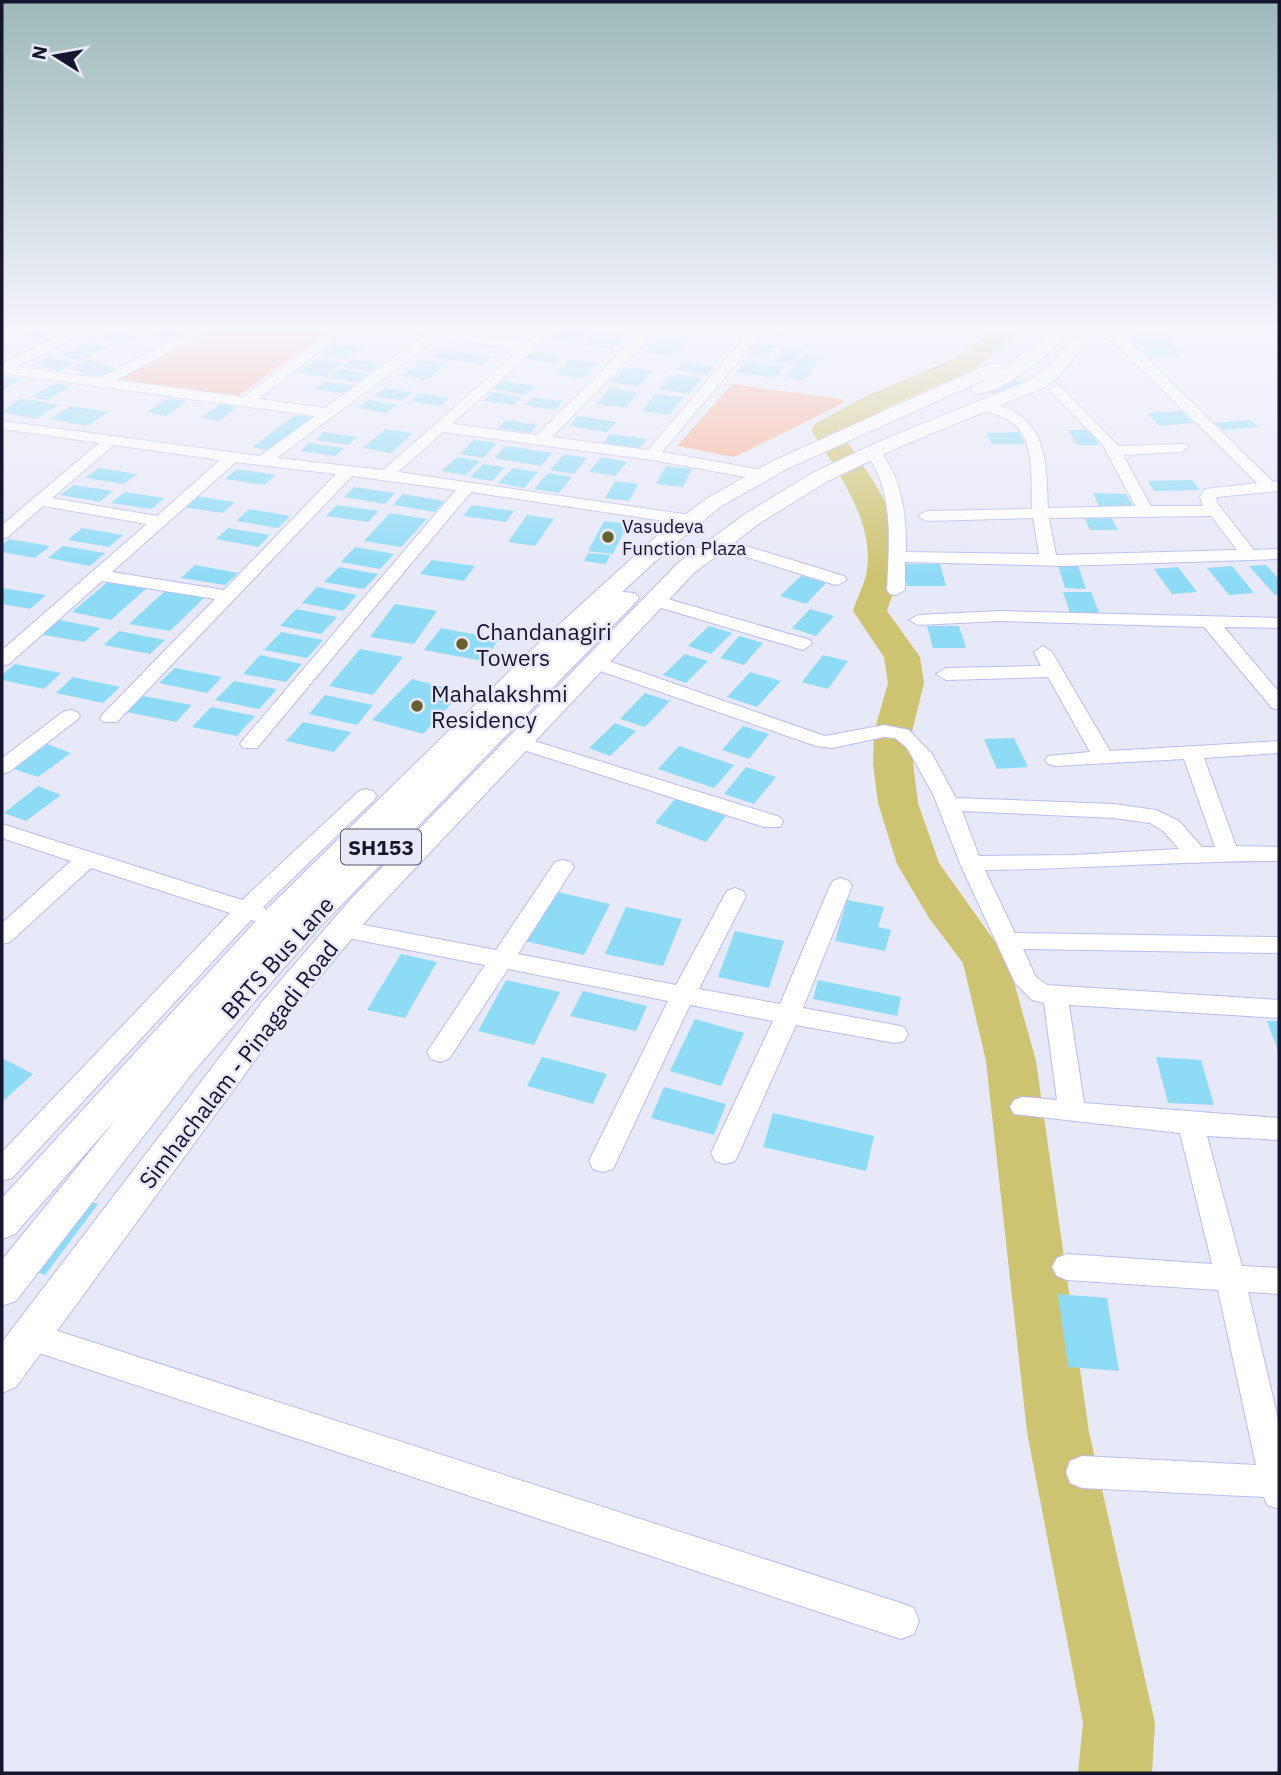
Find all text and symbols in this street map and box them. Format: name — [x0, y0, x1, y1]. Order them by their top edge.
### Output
north arrow — [21, 21, 91, 91]
text: N — [26, 44, 52, 62]
place label: Vasudeva Function Plaza — [622, 514, 746, 560]
marker: Vasudeva Function Plaza — [600, 529, 616, 545]
place label: Chandanagiri Towers — [476, 616, 612, 672]
marker: Chandanagiri Towers — [454, 636, 470, 652]
place label: Mahalakshmi Residency — [431, 678, 568, 734]
marker: Mahalakshmi Residency — [409, 698, 425, 714]
road number: SH153 — [341, 830, 421, 864]
street label: BRTS Bus Lane — [214, 889, 340, 1025]
street label: Simhachalam - Pinagadi Road — [132, 934, 344, 1194]

